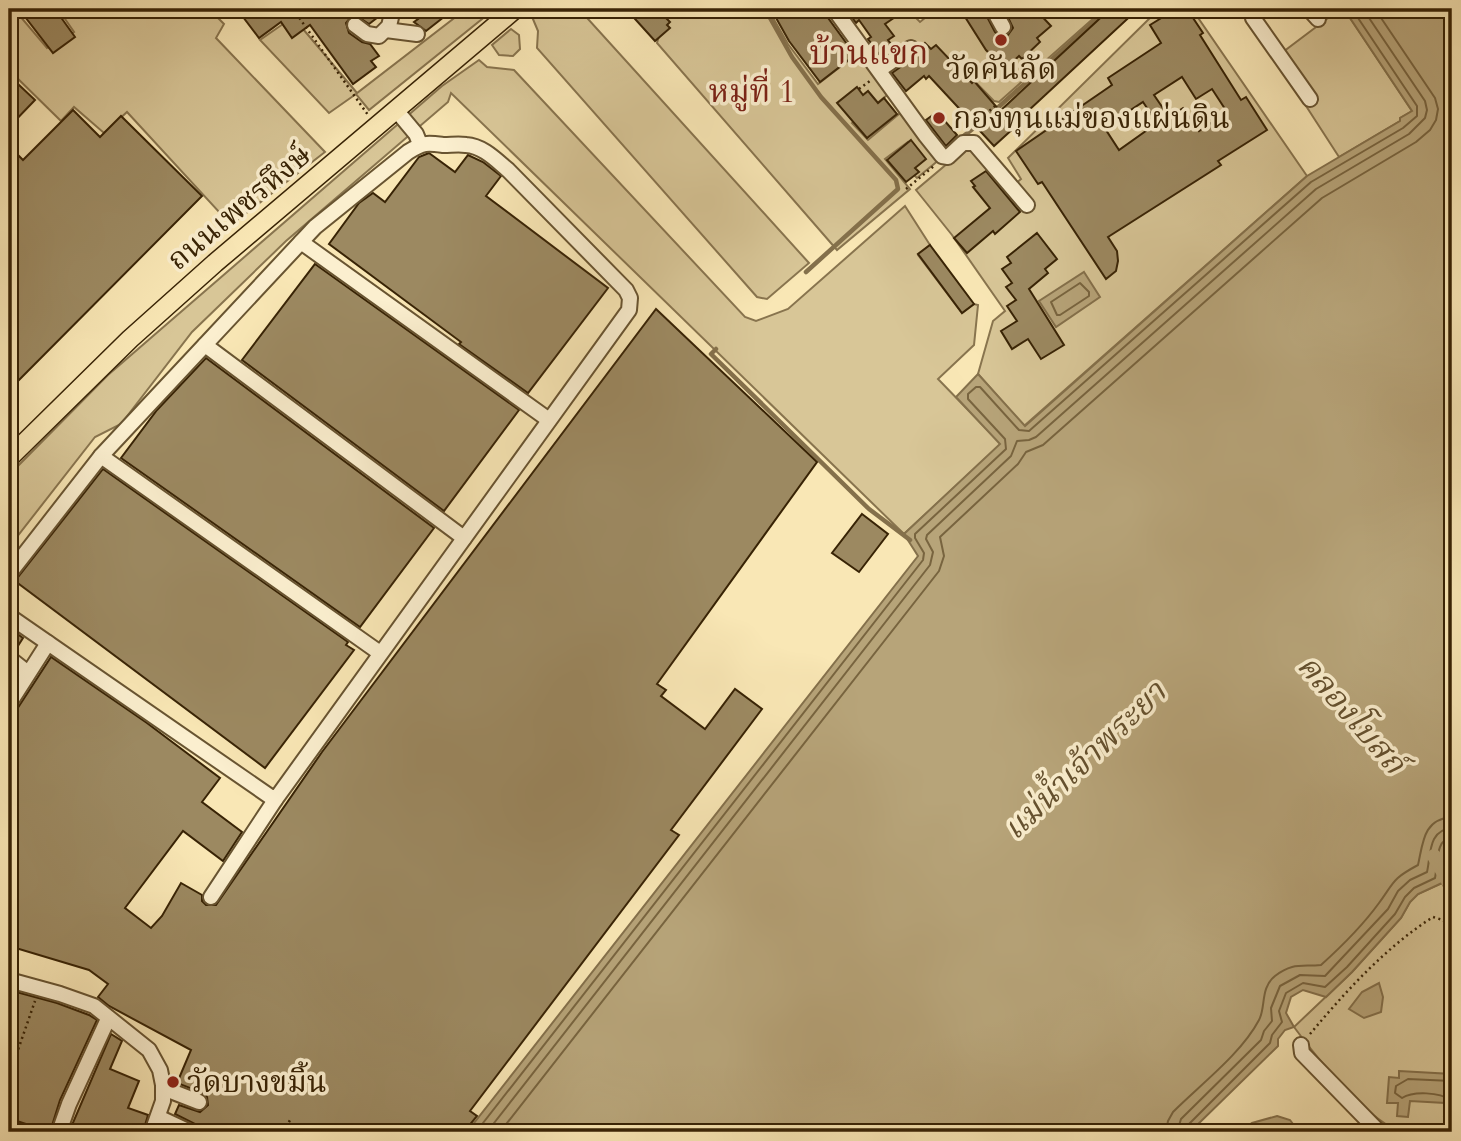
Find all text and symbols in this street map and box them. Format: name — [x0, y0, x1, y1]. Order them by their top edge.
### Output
district label: บ้านแขก — [810, 31, 928, 76]
marker: วัดคันลัด — [993, 32, 1009, 48]
place label: วัดคันลัด — [946, 49, 1056, 90]
district label: หมู่ที่ 1 — [709, 68, 795, 114]
place label: กองทุนแม่ของแผ่นดิน — [953, 98, 1230, 139]
marker: กองทุนแม่ของแผ่นดิน — [931, 110, 947, 126]
street label: ถนนเพชรหึงษ์ — [158, 135, 320, 280]
water label: คลองโบสถ์ — [1287, 645, 1420, 788]
water label: แม่น้ำเจ้าพระยา — [992, 669, 1177, 850]
place label: วัดบางขมิ้น — [187, 1061, 327, 1103]
marker: วัดบางขมิ้น — [165, 1074, 181, 1090]

